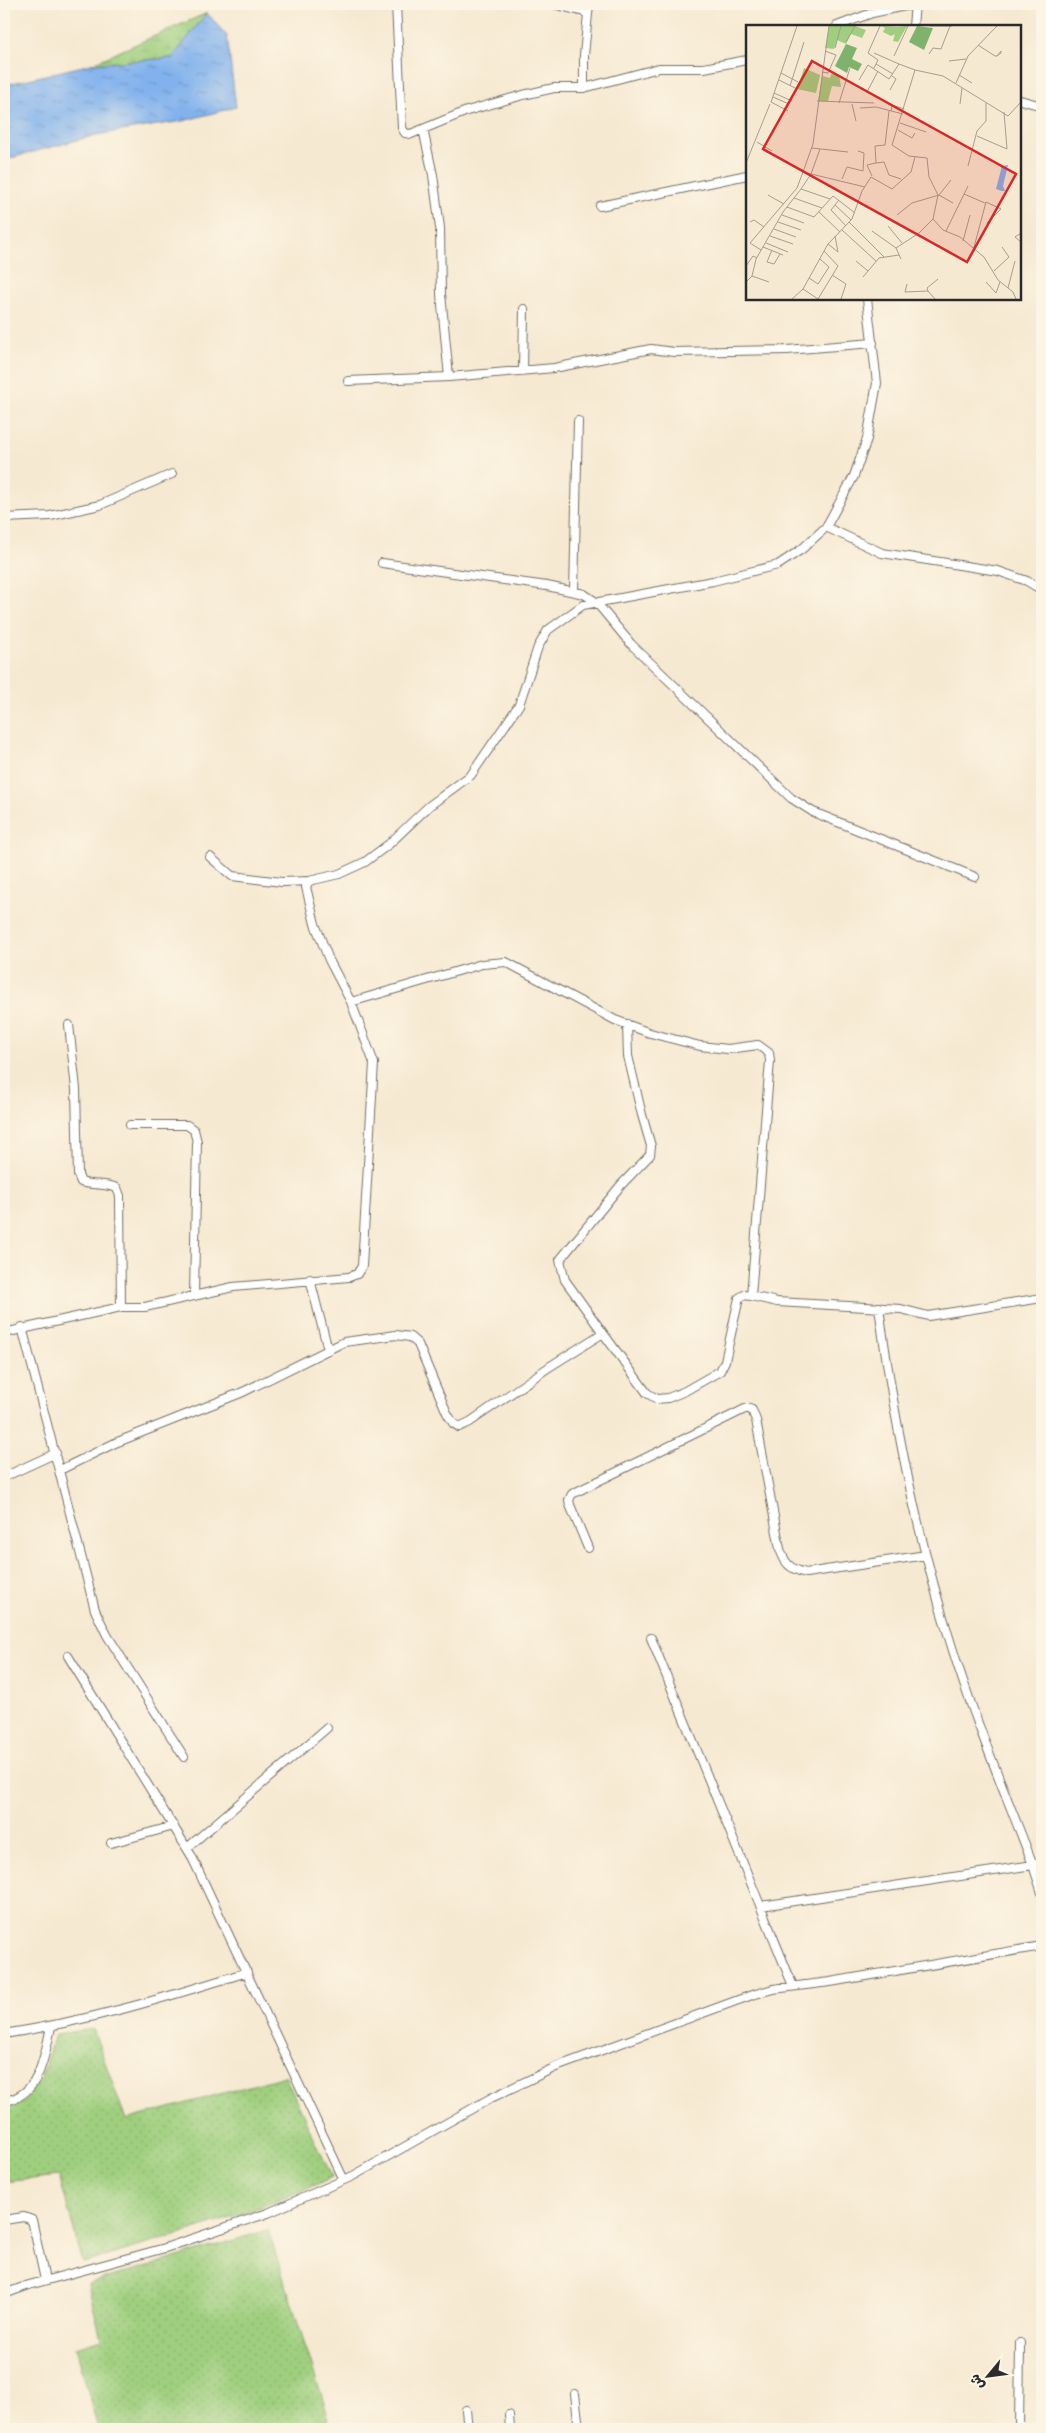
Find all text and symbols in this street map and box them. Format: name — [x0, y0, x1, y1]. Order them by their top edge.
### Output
inset map — [746, 25, 1021, 300]
north arrow — [964, 2350, 1014, 2400]
text: ش — [966, 2371, 988, 2393]

